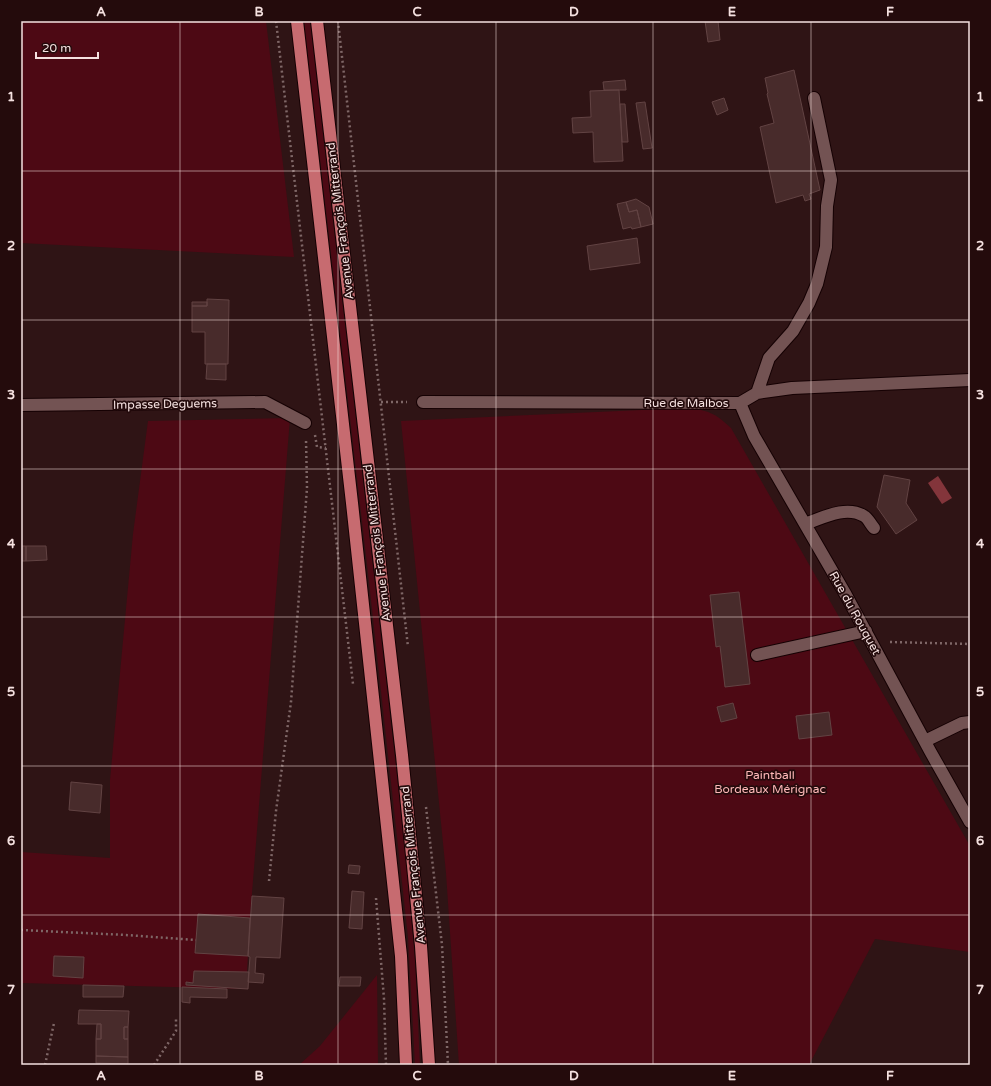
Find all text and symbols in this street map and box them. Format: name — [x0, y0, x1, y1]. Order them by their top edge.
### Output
text: A — [96, 4, 106, 20]
text: B — [254, 4, 264, 20]
text: C — [412, 4, 422, 20]
text: D — [569, 4, 579, 20]
text: E — [728, 4, 736, 20]
text: F — [886, 4, 894, 20]
scale bar — [36, 34, 98, 60]
text: 20 m — [42, 41, 71, 55]
text: 1 — [7, 89, 15, 105]
text: 1 — [976, 89, 984, 105]
street label: Avenue François Mitterrand — [323, 142, 357, 300]
text: 2 — [7, 238, 15, 254]
text: 2 — [976, 238, 984, 254]
text: 3 — [7, 387, 15, 403]
text: 3 — [976, 387, 984, 403]
street label: Impasse Deguems — [113, 396, 217, 412]
street label: Rue de Malbos — [643, 396, 729, 410]
street label: Avenue François Mitterrand — [360, 464, 394, 622]
text: 4 — [7, 536, 16, 552]
text: 4 — [976, 536, 985, 552]
street label: Rue du Rouquet — [826, 569, 884, 657]
text: 5 — [7, 684, 15, 700]
text: 5 — [976, 684, 984, 700]
park label: Paintball Bordeaux Mérignac — [714, 768, 826, 796]
street label: Avenue François Mitterrand — [398, 786, 428, 944]
text: 6 — [7, 833, 15, 849]
text: 6 — [976, 833, 984, 849]
text: 7 — [7, 982, 15, 998]
text: 7 — [976, 982, 984, 998]
text: A — [96, 1068, 106, 1084]
text: B — [254, 1068, 264, 1084]
text: C — [412, 1068, 422, 1084]
text: D — [569, 1068, 579, 1084]
text: E — [728, 1068, 736, 1084]
text: F — [886, 1068, 894, 1084]

